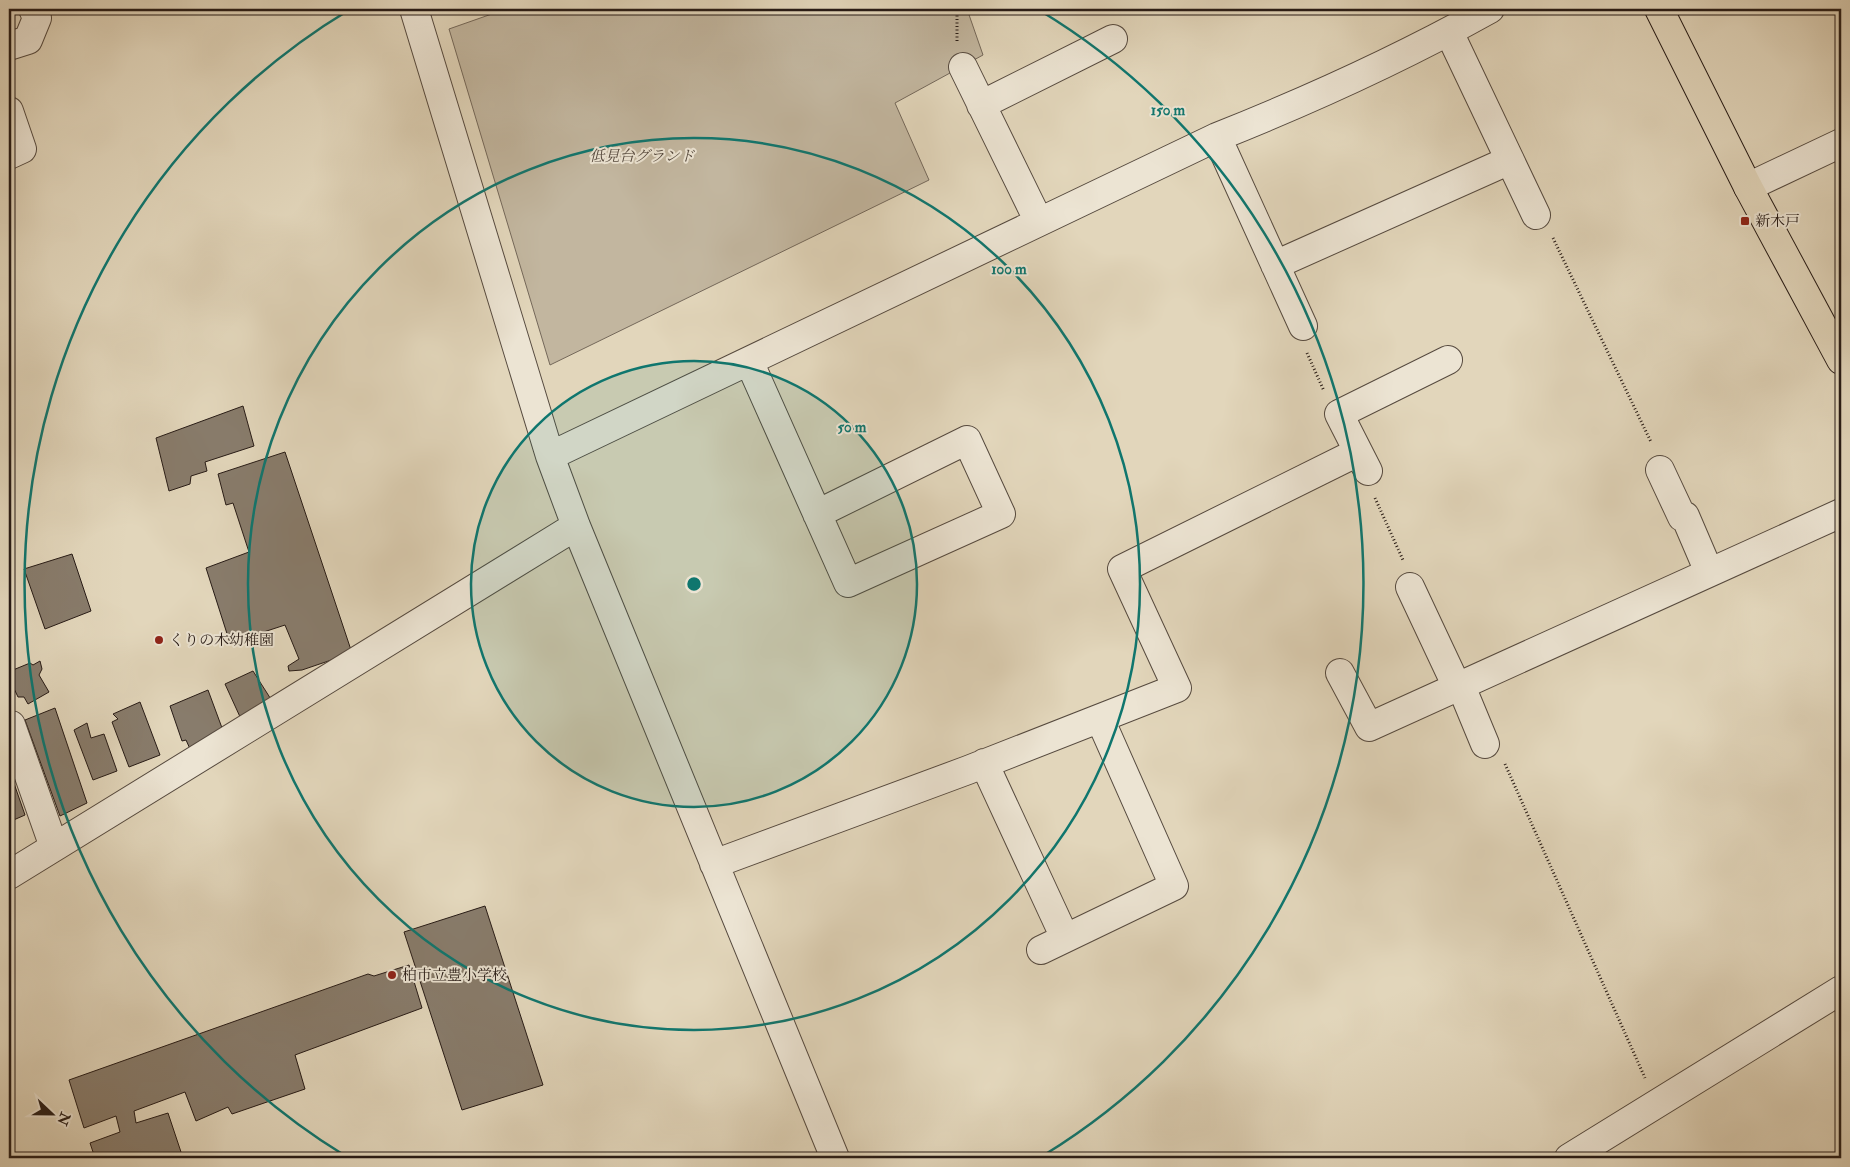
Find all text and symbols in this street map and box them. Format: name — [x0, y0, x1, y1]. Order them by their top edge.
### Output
text: 150 m — [1151, 101, 1185, 120]
park label: 低見台グランド — [589, 147, 695, 166]
place label: 新木戸 — [1755, 212, 1800, 231]
marker: 新木戸 — [1739, 215, 1751, 227]
text: 100 m — [991, 260, 1027, 279]
text: 50 m — [838, 418, 867, 437]
centre of rings — [685, 575, 703, 593]
place label: くりの木幼稚園 — [169, 631, 274, 650]
marker: くりの木幼稚園 — [153, 634, 165, 646]
place label: 柏市立豊小学校 — [402, 966, 507, 985]
marker: 柏市立豊小学校 — [386, 969, 398, 981]
north arrow — [28, 1090, 78, 1140]
text: N — [53, 1109, 74, 1128]

